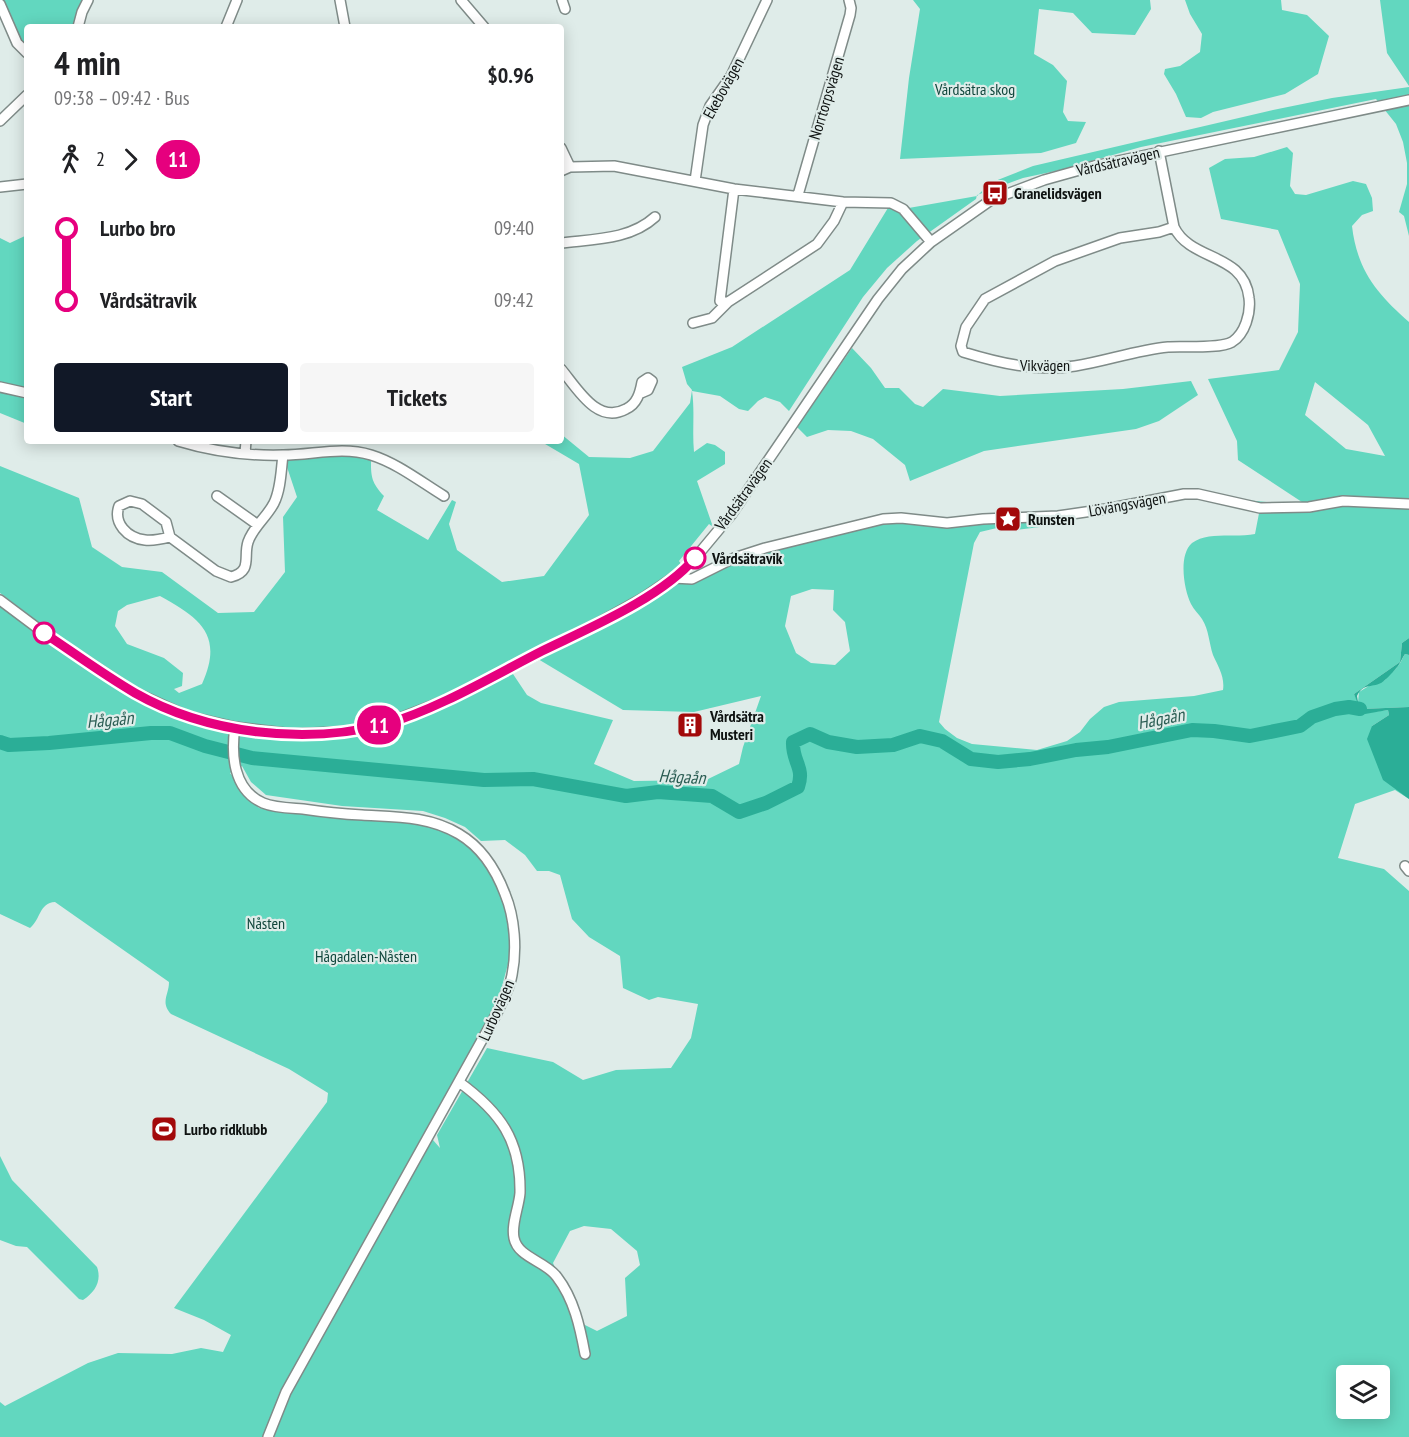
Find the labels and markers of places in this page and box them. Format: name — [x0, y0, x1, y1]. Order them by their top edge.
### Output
bus stop icon: Granelidsvägen — [980, 178, 1010, 208]
place label: Granelidsvägen — [1014, 183, 1102, 203]
place icon: Runsten — [993, 504, 1023, 534]
place label: Runsten — [1028, 509, 1075, 529]
marker: Vårdsätravik — [684, 547, 706, 569]
place label: Vårdsätravik — [711, 548, 783, 568]
unlabelled marker — [33, 622, 55, 644]
place label: Vårdsätra Musteri — [709, 706, 764, 744]
building icon: Vårdsätra Musteri — [675, 710, 705, 740]
sports icon: Lurbo ridklubb — [149, 1114, 179, 1144]
place label: Lurbo ridklubb — [184, 1119, 267, 1139]

